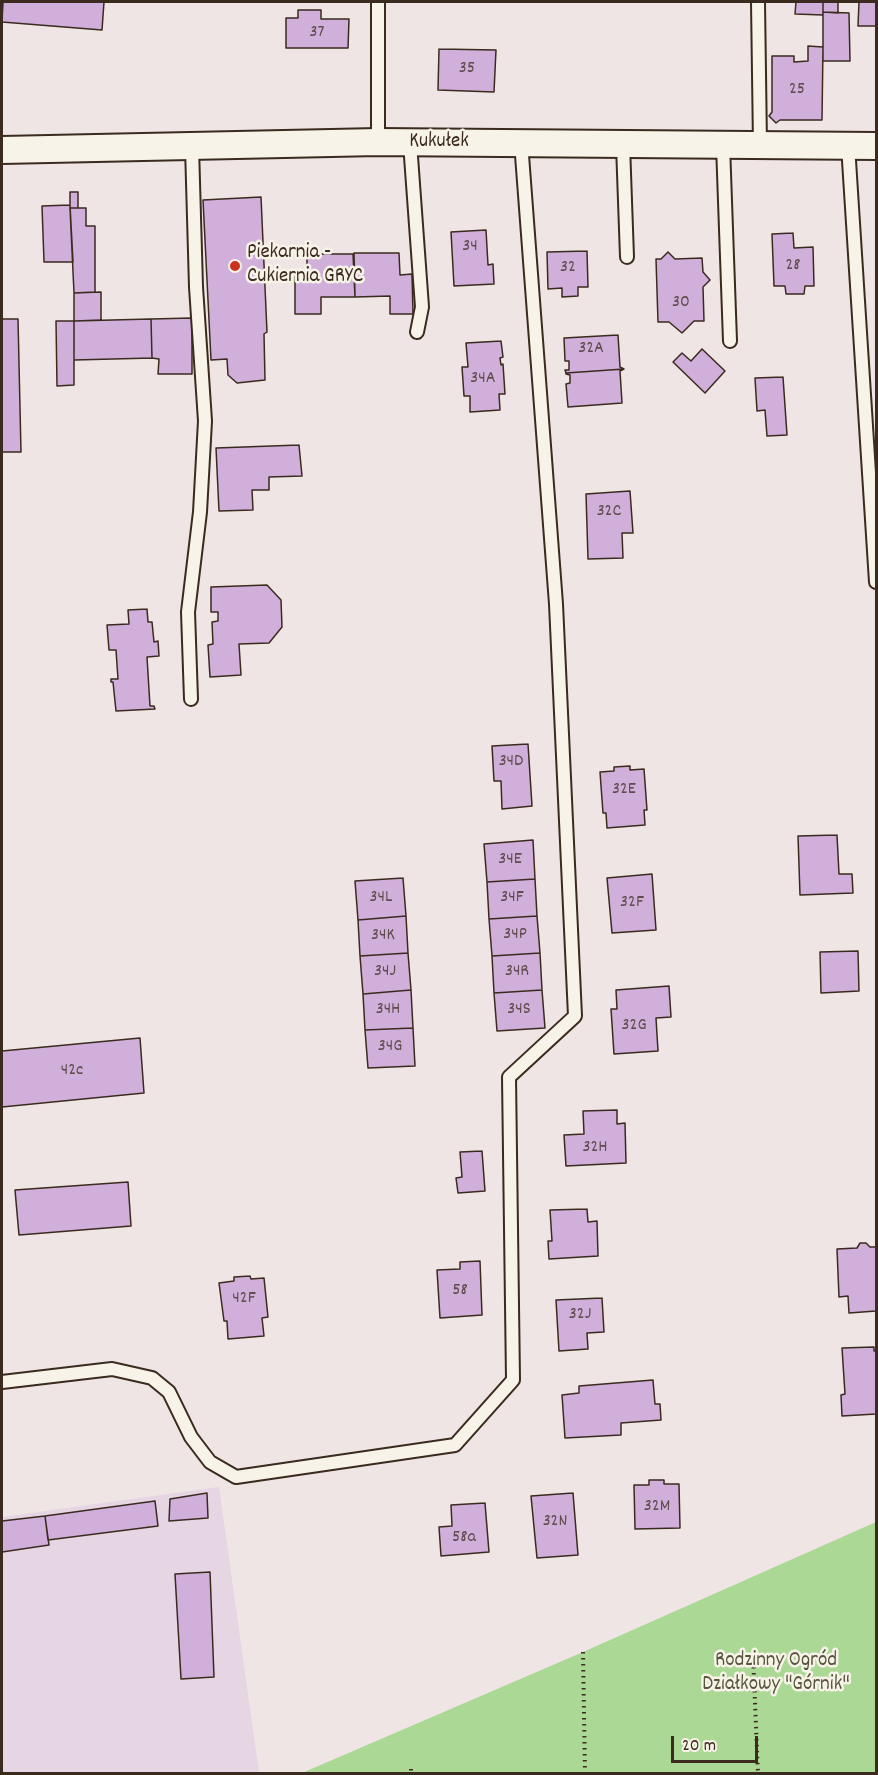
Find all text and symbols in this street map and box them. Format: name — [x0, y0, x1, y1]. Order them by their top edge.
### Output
house number: 37 — [310, 23, 324, 45]
house number: 35 — [459, 59, 475, 81]
house number: 25 — [789, 80, 805, 102]
street label: Kukułek — [409, 130, 469, 156]
house number: 34 — [462, 237, 478, 259]
place label: Piekarnia - Cukiernia GRYC — [247, 241, 363, 291]
house number: 28 — [785, 256, 801, 278]
house number: 32 — [560, 258, 576, 280]
marker: Piekarnia - Cukiernia GRYC — [228, 259, 242, 273]
house number: 30 — [672, 293, 690, 315]
house number: 32A — [578, 339, 604, 361]
house number: 34A — [470, 369, 496, 391]
house number: 32C — [597, 502, 621, 524]
house number: 34D — [499, 752, 523, 774]
house number: 32E — [612, 780, 636, 802]
house number: 34E — [498, 850, 522, 872]
house number: 34L — [370, 888, 392, 910]
house number: 34F — [500, 888, 524, 910]
house number: 32F — [620, 893, 644, 915]
house number: 34P — [503, 925, 527, 947]
house number: 34K — [371, 926, 395, 948]
house number: 34J — [374, 962, 396, 984]
house number: 34R — [505, 962, 529, 984]
house number: 34H — [376, 1000, 400, 1022]
house number: 34S — [507, 1000, 531, 1022]
house number: 32G — [622, 1016, 646, 1038]
house number: 34G — [378, 1037, 402, 1059]
house number: 42c — [61, 1061, 83, 1083]
house number: 32H — [582, 1138, 608, 1160]
house number: 58 — [452, 1281, 468, 1303]
house number: 42F — [232, 1289, 256, 1311]
house number: 32J — [569, 1305, 591, 1327]
house number: 32M — [644, 1497, 670, 1519]
house number: 32N — [543, 1512, 567, 1534]
house number: 58a — [452, 1528, 476, 1550]
park label: Rodzinny Ogród Działkowy "Górnik" — [702, 1649, 850, 1699]
scale bar — [674, 1724, 761, 1762]
text: 20 m — [682, 1734, 716, 1759]

